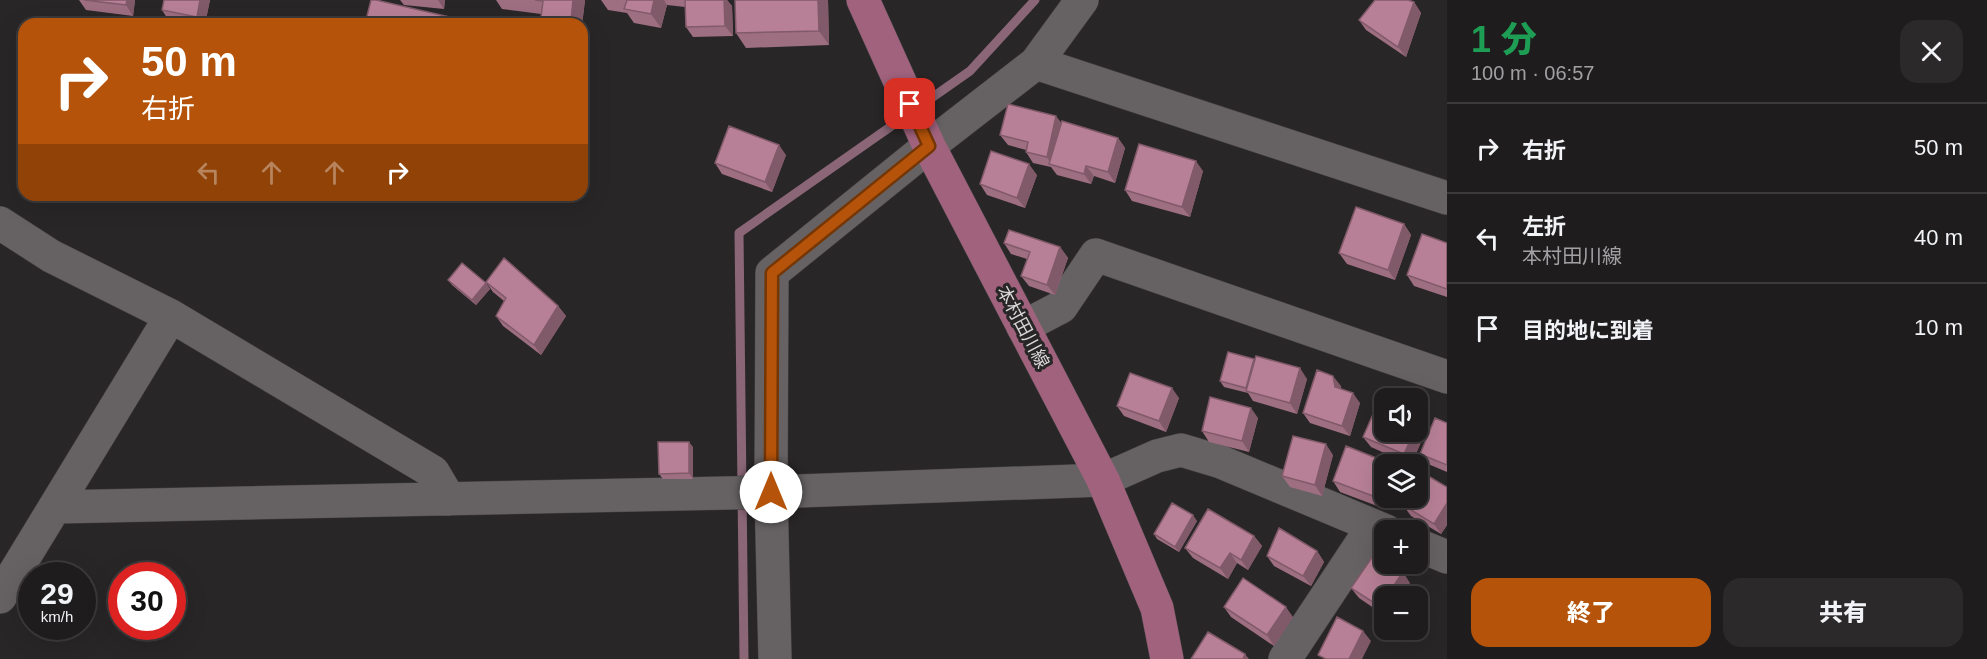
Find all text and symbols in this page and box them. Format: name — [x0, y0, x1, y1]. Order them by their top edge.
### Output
text: 1 分 — [1471, 19, 1537, 60]
button: close — [1900, 20, 1963, 83]
text: 50 m — [141, 38, 237, 85]
icon: right — [42, 42, 120, 120]
text: 100 m · 06:57 — [1471, 62, 1594, 84]
pin — [884, 78, 935, 129]
icon: arrive — [893, 87, 926, 120]
text: 右折 — [141, 94, 195, 124]
icon: right — [1471, 132, 1504, 165]
text: 50 m — [1914, 135, 1963, 160]
text: 右折 — [1522, 138, 1566, 163]
icon: left — [192, 156, 225, 189]
icon: ahead — [255, 156, 288, 189]
icon: ahead — [318, 156, 351, 189]
icon: right — [381, 156, 414, 189]
text: 左折 — [1522, 214, 1566, 239]
icon: left — [1471, 222, 1504, 255]
text: 40 m — [1914, 225, 1963, 250]
text: 本村田川線 — [1522, 245, 1622, 267]
street label: 本村田川線 — [993, 283, 1053, 371]
icon: arrive — [1471, 312, 1504, 345]
text: 10 m — [1914, 315, 1963, 340]
text: 目的地に到着 — [1522, 318, 1654, 343]
map controls — [1374, 388, 1428, 640]
button: sound — [1374, 388, 1428, 442]
button: layers — [1374, 454, 1428, 508]
position arrow — [739, 460, 803, 524]
button: + — [1374, 520, 1428, 574]
speed limit sign: 30 — [108, 562, 186, 640]
text: 29 — [40, 577, 74, 610]
button: 終了 — [1471, 578, 1711, 647]
button: 共有 — [1723, 578, 1963, 647]
button: − — [1374, 586, 1428, 640]
text: km/h — [41, 608, 73, 625]

